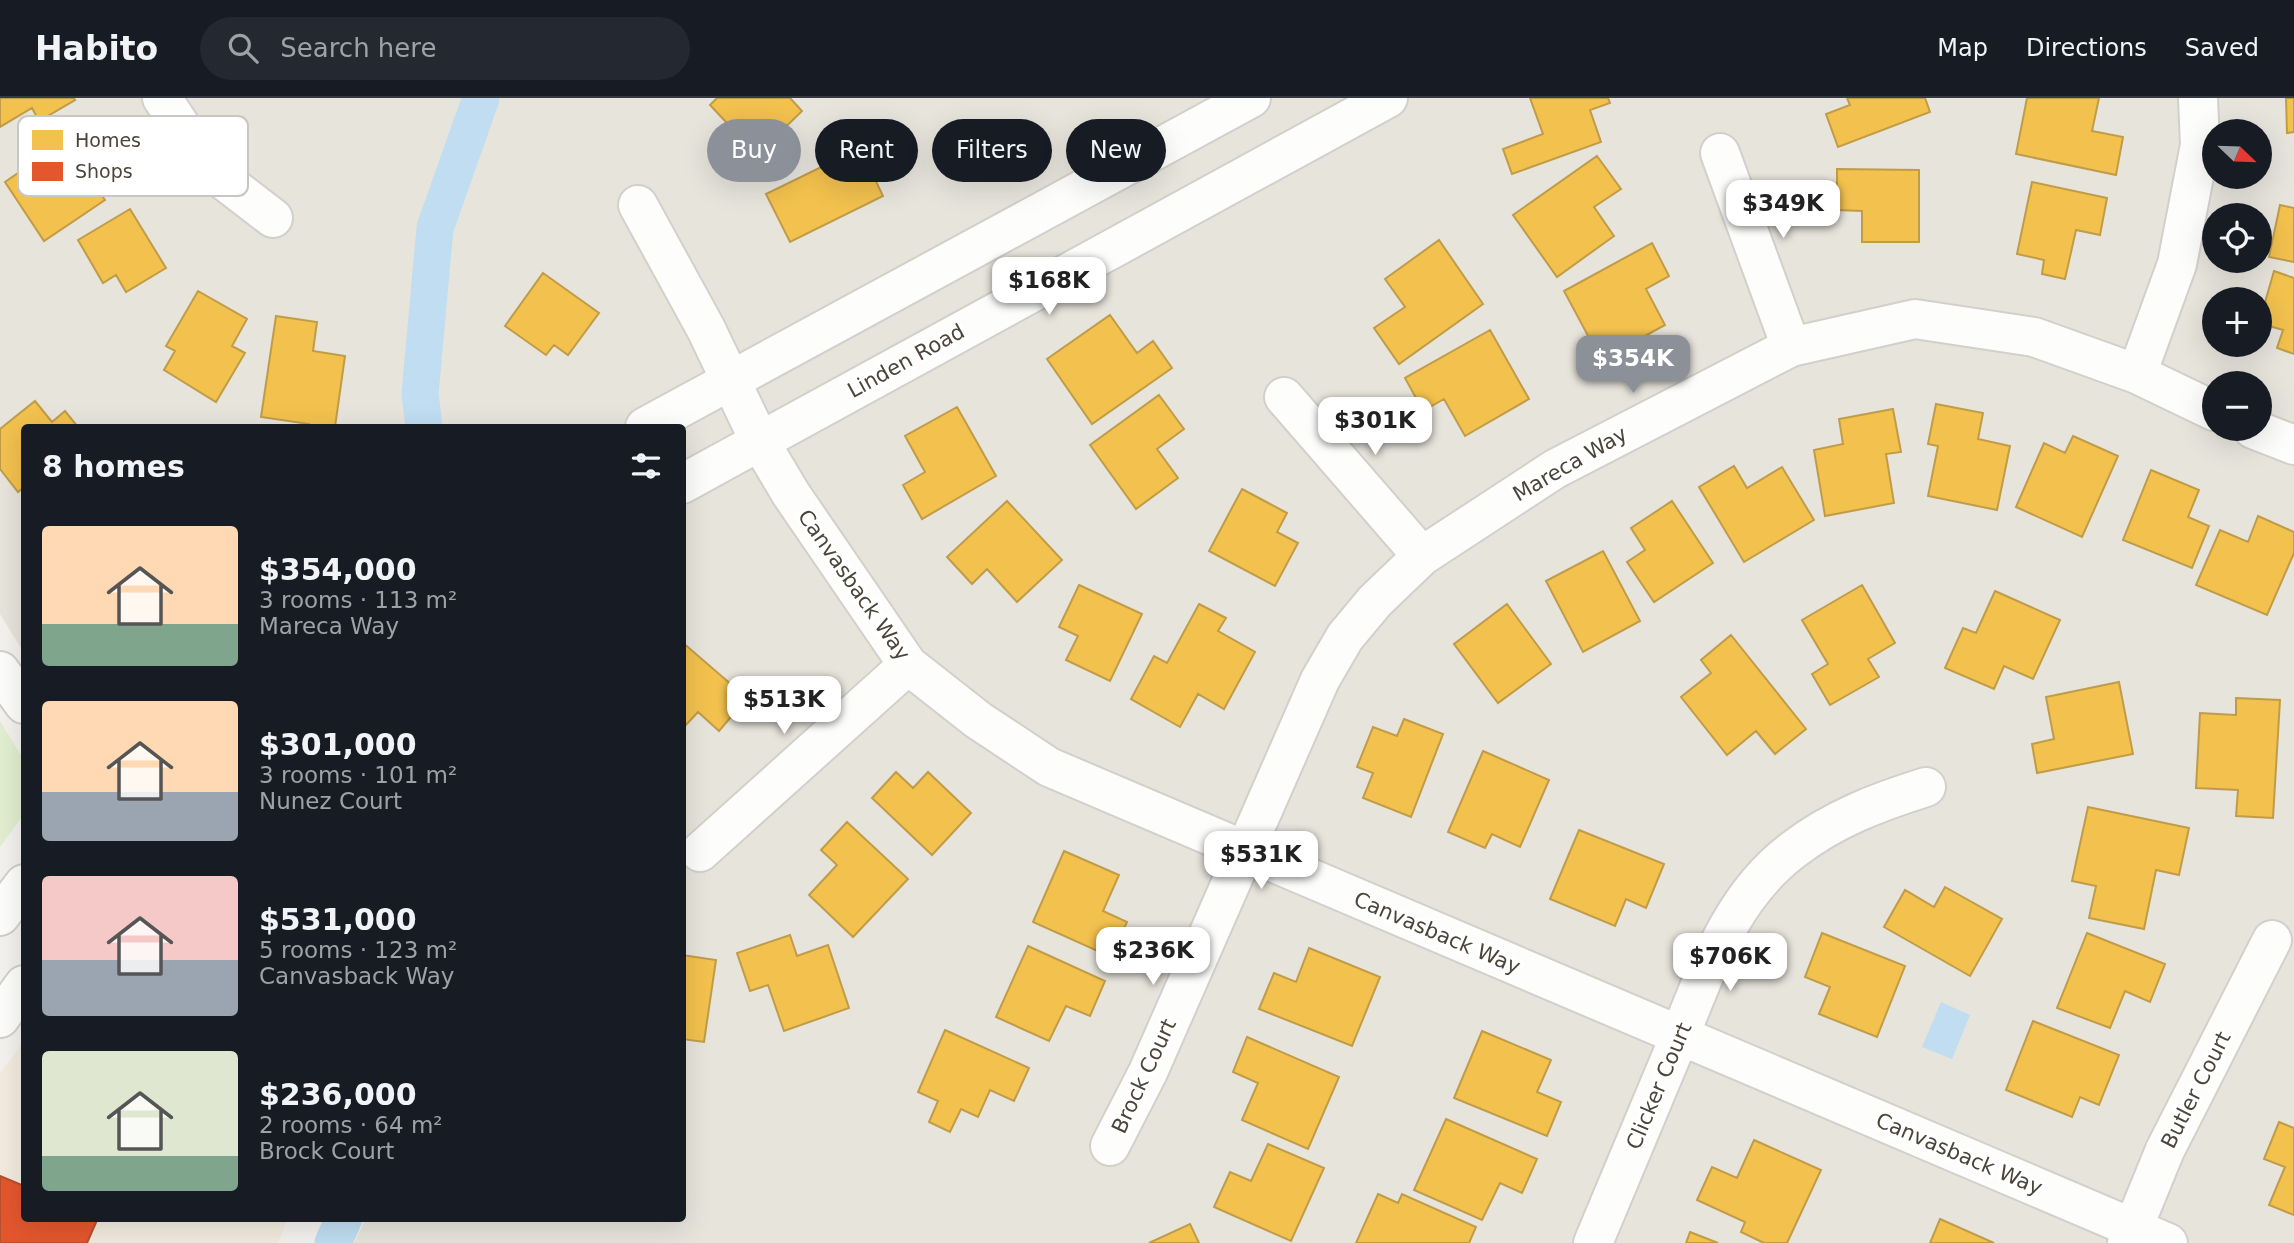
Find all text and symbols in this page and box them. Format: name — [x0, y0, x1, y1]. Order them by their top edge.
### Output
search box — [200, 17, 690, 80]
text: Habito — [35, 29, 158, 68]
icon: search — [224, 29, 262, 67]
text: Search here — [280, 33, 436, 63]
text: Map — [1937, 34, 1988, 62]
text: Directions — [2026, 34, 2147, 62]
text: Saved — [2185, 34, 2259, 62]
legend — [18, 116, 248, 196]
chip: Buy — [707, 119, 801, 182]
chip: Rent — [815, 119, 918, 182]
chip: Filters — [932, 119, 1052, 182]
chip: New — [1066, 119, 1166, 182]
north arrow — [2202, 119, 2272, 189]
map controls — [2202, 119, 2272, 441]
text: Homes — [75, 129, 141, 151]
text: Shops — [75, 160, 133, 182]
pin: $349K — [1734, 180, 1832, 240]
text: $349K — [1742, 190, 1824, 216]
button: locate — [2202, 203, 2272, 273]
pin: $168K — [1000, 258, 1098, 317]
text: $168K — [1008, 267, 1090, 293]
button: + — [2202, 287, 2272, 357]
street label: Linden Road — [843, 319, 969, 403]
pin: $354K — [1584, 336, 1682, 395]
text: $354K — [1592, 345, 1674, 371]
button: − — [2202, 371, 2272, 441]
pin: $301K — [1326, 398, 1424, 457]
text: $301K — [1334, 407, 1416, 433]
street label: Mareca Way — [1509, 422, 1631, 506]
icon: filters — [627, 447, 665, 485]
text: 8 homes — [42, 449, 185, 484]
street label: Canvasback Way — [793, 505, 915, 665]
text: $354,000 — [259, 552, 417, 587]
icon: home — [98, 554, 182, 638]
text: 3 rooms · 113 m² — [259, 587, 457, 613]
text: Mareca Way — [259, 613, 399, 639]
pin: $513K — [735, 676, 833, 736]
text: $513K — [743, 686, 825, 712]
text: $301,000 — [259, 727, 417, 762]
icon: home — [98, 729, 182, 813]
text: 3 rooms · 101 m² — [259, 762, 457, 788]
text: Nunez Court — [259, 788, 402, 814]
pin: $531K — [1212, 832, 1310, 891]
text: $531K — [1220, 841, 1302, 867]
street label: Canvasback Way — [1350, 887, 1524, 979]
text: $531,000 — [259, 902, 417, 937]
icon: home — [98, 904, 182, 988]
pin: $236K — [1104, 928, 1202, 987]
pin: $706K — [1681, 934, 1779, 993]
text: 5 rooms · 123 m² — [259, 937, 457, 963]
text: $236K — [1112, 937, 1194, 963]
text: $706K — [1689, 943, 1771, 969]
text: Canvasback Way — [259, 963, 454, 989]
street label: Brock Court — [1107, 1015, 1181, 1137]
street label: Clicker Court — [1622, 1019, 1696, 1153]
street label: Butler Court — [2156, 1028, 2236, 1152]
text: $236,000 — [259, 1077, 417, 1112]
icon: home — [98, 1079, 182, 1163]
street label: Canvasback Way — [1872, 1108, 2046, 1200]
text: 2 rooms · 64 m² — [259, 1112, 443, 1138]
text: Brock Court — [259, 1138, 394, 1164]

